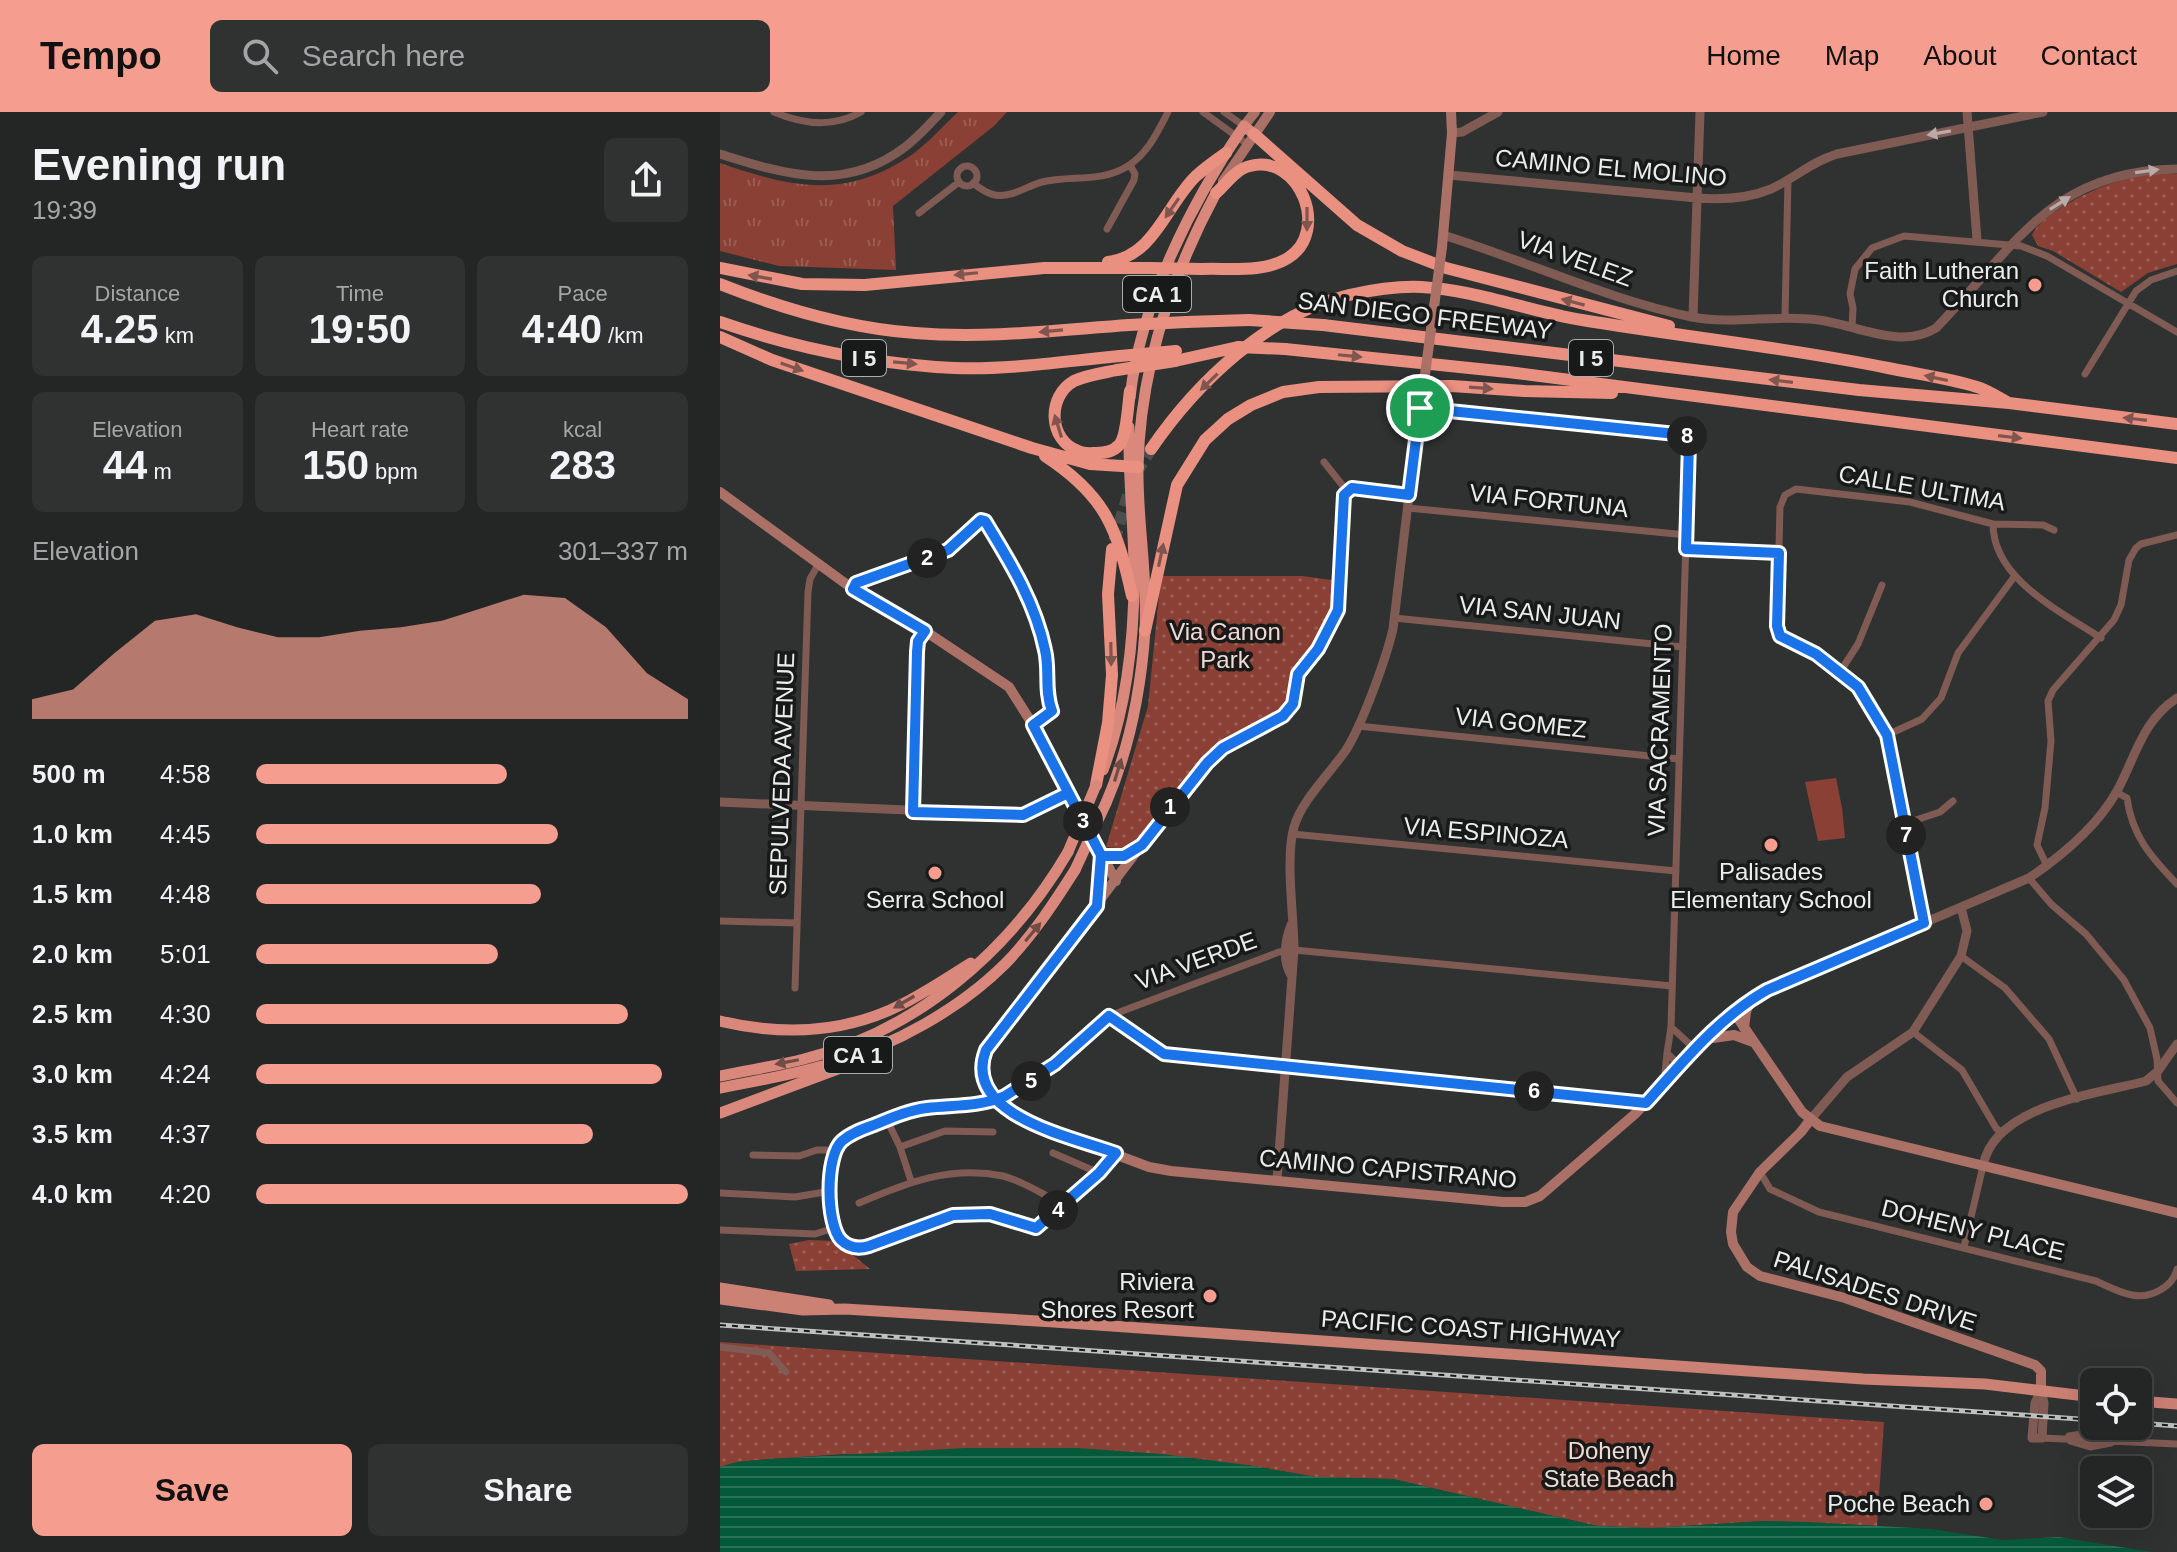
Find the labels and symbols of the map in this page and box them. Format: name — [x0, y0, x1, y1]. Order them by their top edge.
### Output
one-way arrow — [1926, 127, 1951, 139]
street label: CAMINO EL MOLINO — [1494, 144, 1728, 191]
one-way arrow — [2135, 164, 2160, 177]
one-way arrow — [2049, 196, 2071, 210]
one-way arrow — [1164, 197, 1179, 218]
one-way arrow — [1301, 207, 1313, 232]
street label: VIA VELEZ — [1514, 225, 1636, 292]
place label: Faith Lutheran Church — [1864, 257, 2019, 312]
one-way arrow — [953, 268, 978, 281]
one-way arrow — [747, 271, 772, 283]
road number: CA 1 — [1123, 276, 1191, 312]
marker: Faith Lutheran Church — [2026, 276, 2044, 294]
street label: SAN DIEGO FREEWAY — [1296, 287, 1554, 345]
one-way arrow — [1561, 295, 1585, 308]
one-way arrow — [1038, 325, 1063, 338]
road number: I 5 — [842, 340, 886, 376]
road number: I 5 — [1569, 340, 1613, 376]
one-way arrow — [1338, 350, 1363, 363]
one-way arrow — [893, 357, 918, 370]
one-way arrow — [780, 361, 804, 373]
one-way arrow — [1923, 371, 1948, 384]
one-way arrow — [1200, 372, 1219, 391]
pin — [1386, 374, 1454, 442]
one-way arrow — [1769, 374, 1794, 387]
one-way arrow — [1469, 382, 1494, 395]
one-way arrow — [2122, 412, 2147, 425]
one-way arrow — [1051, 414, 1064, 438]
pin: 8 — [1667, 416, 1707, 456]
one-way arrow — [1998, 430, 2023, 443]
street label: CALLE ULTIMA — [1837, 460, 2008, 515]
street label: VIA FORTUNA — [1468, 479, 1630, 522]
pin: 2 — [907, 538, 947, 578]
one-way arrow — [1155, 542, 1168, 567]
street label: VIA SAN JUAN — [1458, 591, 1622, 634]
park label: Via Canon Park — [1169, 618, 1281, 673]
street label: VIA SACRAMENTO — [1642, 623, 1677, 837]
one-way arrow — [1105, 642, 1117, 667]
street label: SEPULVEDA AVENUE — [764, 652, 799, 896]
street label: VIA GOMEZ — [1454, 702, 1588, 743]
one-way arrow — [1112, 758, 1125, 782]
pin: 1 — [1150, 787, 1190, 827]
pin: 3 — [1063, 801, 1103, 841]
street label: VIA ESPINOZA — [1402, 812, 1570, 853]
pin: 7 — [1886, 815, 1926, 855]
marker: Palisades Elementary School — [1762, 836, 1780, 854]
place label: Palisades Elementary School — [1670, 858, 1872, 913]
marker: Serra School — [926, 864, 944, 882]
place label: Serra School — [866, 886, 1004, 913]
one-way arrow — [1024, 922, 1041, 942]
street label: VIA VERDE — [1132, 926, 1260, 995]
one-way arrow — [893, 995, 915, 1009]
road number: CA 1 — [824, 1037, 892, 1073]
one-way arrow — [775, 1056, 800, 1069]
pin: 5 — [1011, 1061, 1051, 1101]
pin: 6 — [1514, 1071, 1554, 1111]
street label: CAMINO CAPISTRANO — [1258, 1144, 1518, 1193]
pin: 4 — [1038, 1190, 1078, 1230]
street label: DOHENY PLACE — [1879, 1194, 2067, 1265]
street label: PALISADES DRIVE — [1770, 1245, 1980, 1336]
place label: Riviera Shores Resort — [1041, 1268, 1195, 1323]
marker: Riviera Shores Resort — [1201, 1287, 1219, 1305]
street label: PACIFIC COAST HIGHWAY — [1320, 1305, 1622, 1352]
park label: Doheny State Beach — [1544, 1437, 1674, 1492]
place label: Poche Beach — [1827, 1490, 1970, 1517]
marker: Poche Beach — [1977, 1495, 1995, 1513]

